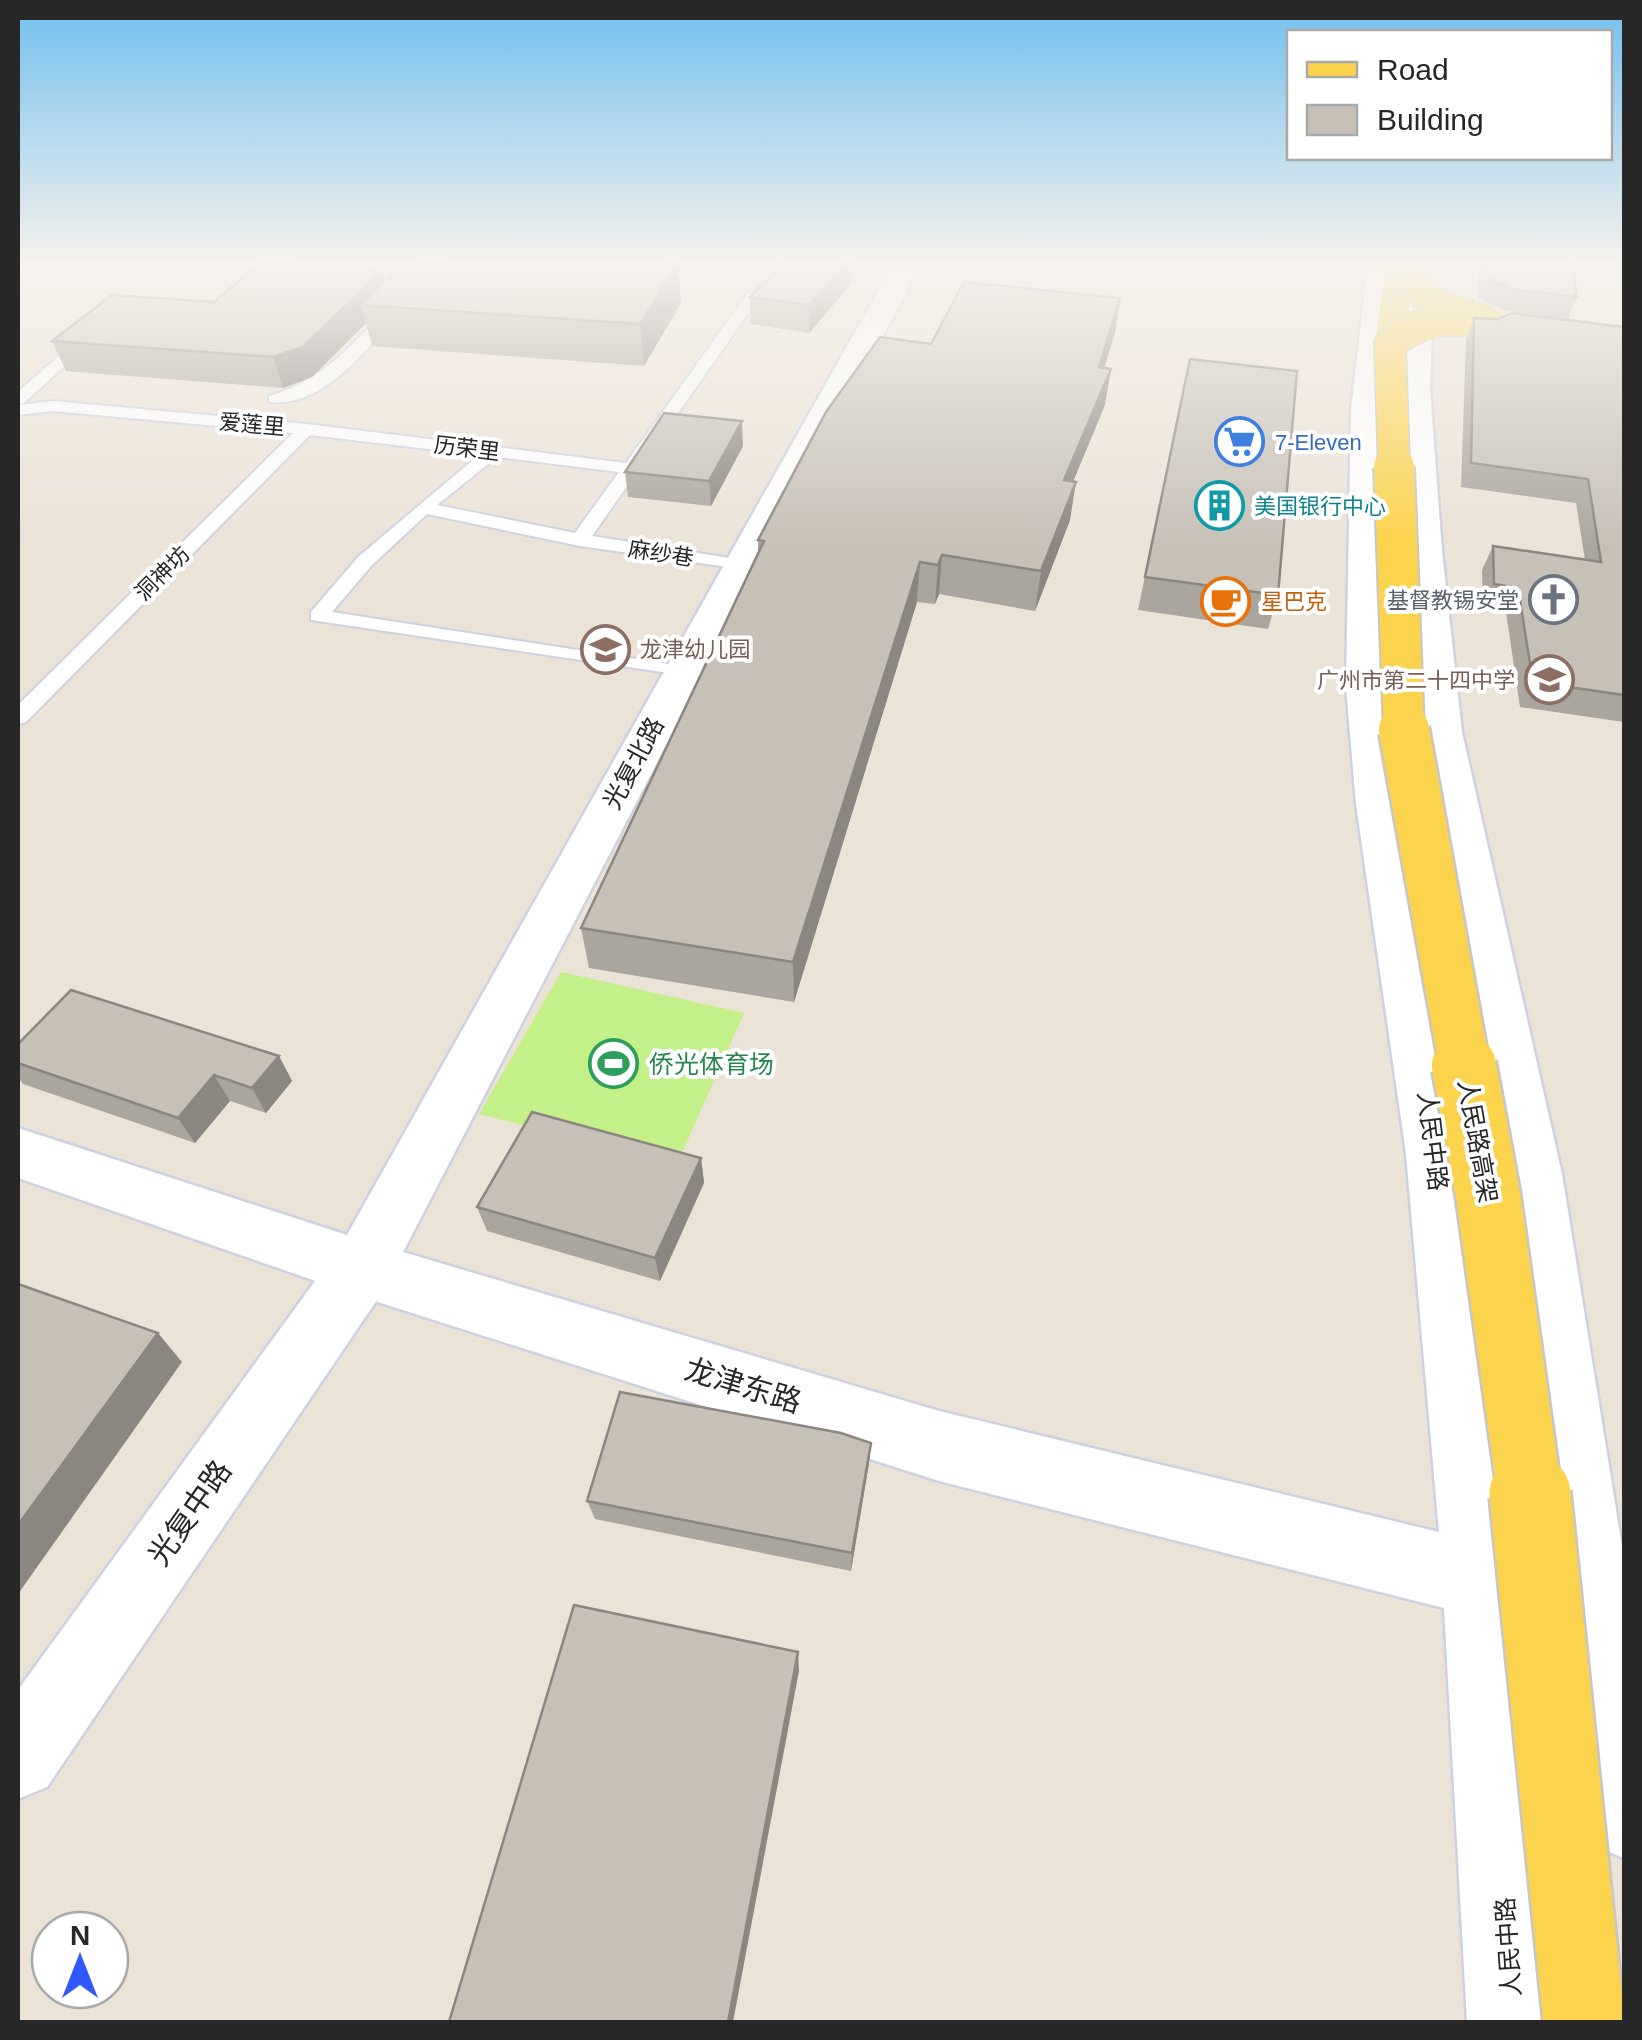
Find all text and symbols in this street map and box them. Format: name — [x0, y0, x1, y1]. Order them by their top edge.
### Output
legend — [1287, 30, 1612, 160]
text: Road — [1377, 53, 1449, 86]
text: Building — [1377, 103, 1484, 136]
street label: 爱莲里 — [218, 409, 286, 440]
supermarket icon: 7-Eleven — [1214, 416, 1266, 468]
place label: 7-Eleven — [1275, 430, 1362, 455]
street label: 历荣里 — [433, 432, 501, 465]
building icon: 美国银行中心 — [1193, 480, 1245, 532]
place label: 美国银行中心 — [1254, 494, 1386, 519]
street label: 麻纱巷 — [626, 536, 695, 571]
street label: 洞神坊 — [130, 541, 195, 606]
church icon: 基督教锡安堂 — [1528, 574, 1580, 626]
cafe icon: 星巴克 — [1200, 575, 1252, 627]
place label: 基督教锡安堂 — [1387, 588, 1519, 613]
place label: 星巴克 — [1261, 589, 1327, 614]
school or university icon: 龙津幼儿园 — [579, 623, 631, 675]
place label: 龙津幼儿园 — [640, 637, 750, 662]
school or university icon: 广州市第二十四中学 — [1524, 654, 1576, 706]
place label: 广州市第二十四中学 — [1317, 668, 1515, 693]
street label: 光复北路 — [597, 712, 669, 814]
sports icon: 侨光体育场 — [588, 1038, 640, 1090]
place label: 侨光体育场 — [649, 1050, 774, 1078]
street label: 人民路高架 — [1453, 1077, 1503, 1205]
street label: 人民中路 — [1413, 1090, 1453, 1192]
street label: 龙津东路 — [681, 1352, 805, 1419]
street label: 光复中路 — [142, 1454, 238, 1571]
street label: 人民中路 — [1491, 1896, 1525, 1998]
north arrow — [30, 1910, 130, 2010]
text: N — [70, 1920, 90, 1951]

